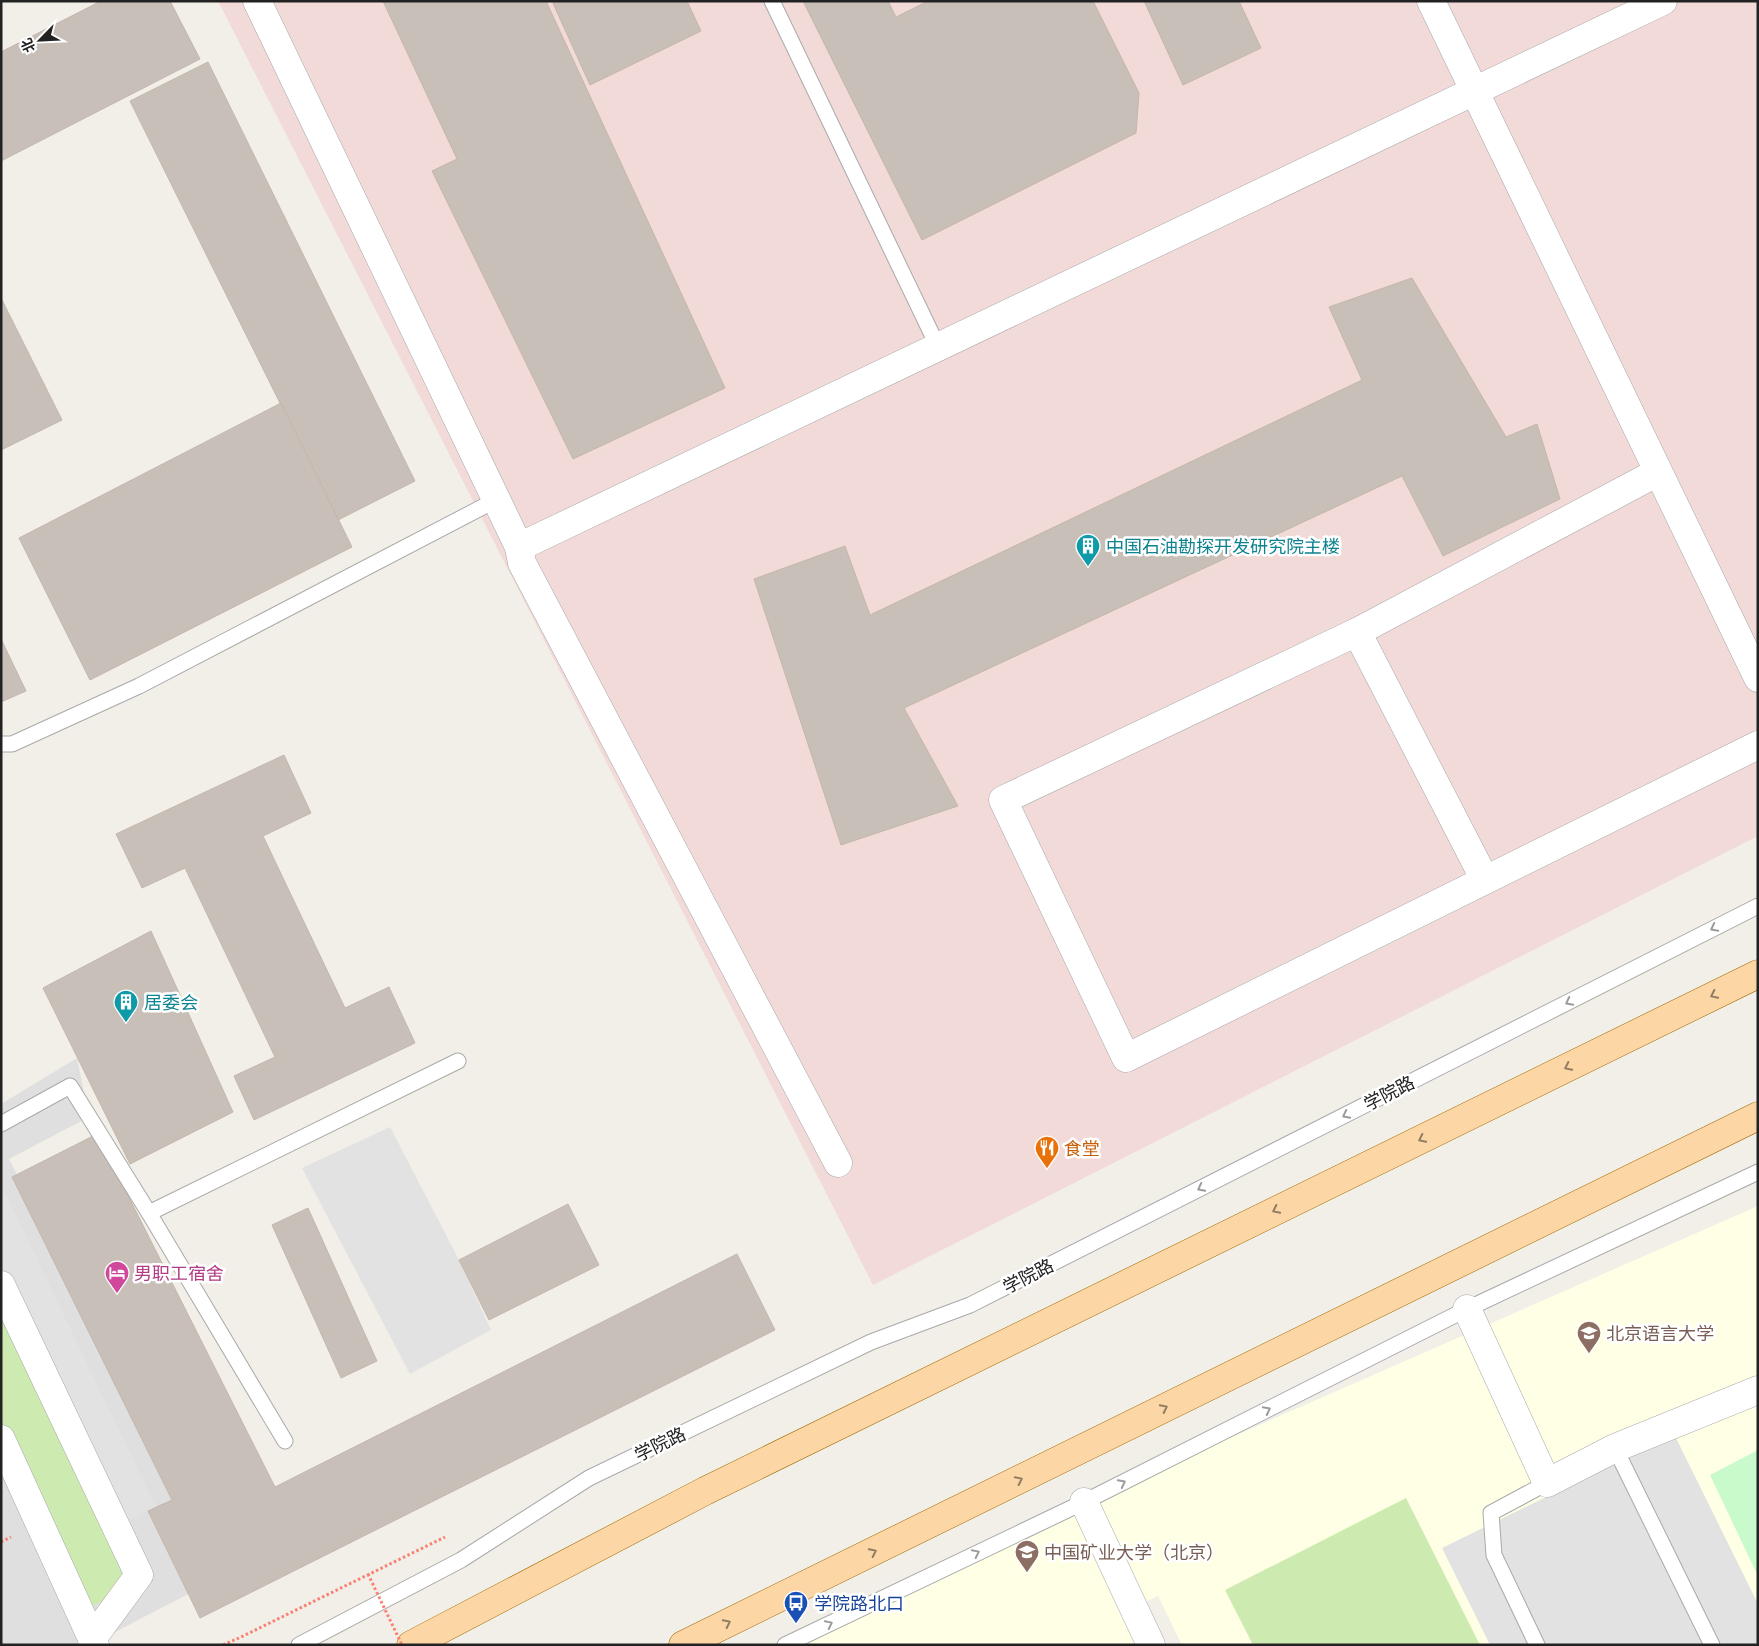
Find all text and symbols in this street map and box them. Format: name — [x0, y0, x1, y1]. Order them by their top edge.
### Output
north arrow — [15, 15, 65, 65]
text: 北 — [17, 35, 39, 55]
building icon: 中国石油勘探开发研究院主楼 — [1075, 533, 1101, 567]
place label: 中国石油勘探开发研究院主楼 — [1106, 534, 1340, 559]
one-way arrow — [1710, 922, 1719, 932]
building icon: 居委会 — [113, 989, 139, 1023]
one-way arrow — [1710, 989, 1719, 999]
place label: 居委会 — [144, 990, 198, 1015]
one-way arrow — [1566, 996, 1575, 1006]
one-way arrow — [1564, 1061, 1573, 1071]
street label: 学院路 — [1359, 1070, 1419, 1116]
one-way arrow — [1343, 1109, 1352, 1119]
one-way arrow — [1418, 1132, 1427, 1143]
restaurant icon: 食堂 — [1034, 1135, 1060, 1169]
place label: 食堂 — [1064, 1136, 1100, 1161]
one-way arrow — [1198, 1182, 1207, 1192]
one-way arrow — [1273, 1204, 1282, 1214]
street label: 学院路 — [998, 1253, 1058, 1299]
hotel icon: 男职工宿舍 — [104, 1260, 130, 1294]
place label: 男职工宿舍 — [134, 1261, 224, 1286]
school or university icon: 北京语言大学 — [1576, 1320, 1602, 1354]
place label: 北京语言大学 — [1606, 1321, 1714, 1346]
one-way arrow — [1159, 1404, 1168, 1414]
one-way arrow — [1262, 1406, 1271, 1416]
street label: 学院路 — [630, 1421, 690, 1467]
one-way arrow — [1013, 1476, 1022, 1486]
one-way arrow — [1117, 1479, 1126, 1489]
school or university icon: 中国矿业大学（北京） — [1014, 1539, 1040, 1573]
place label: 中国矿业大学（北京） — [1044, 1540, 1224, 1565]
one-way arrow — [868, 1547, 877, 1558]
one-way arrow — [971, 1549, 980, 1560]
bus stop icon: 学院路北口 — [783, 1590, 809, 1624]
place label: 学院路北口 — [814, 1591, 904, 1616]
one-way arrow — [722, 1619, 731, 1629]
one-way arrow — [824, 1619, 833, 1630]

